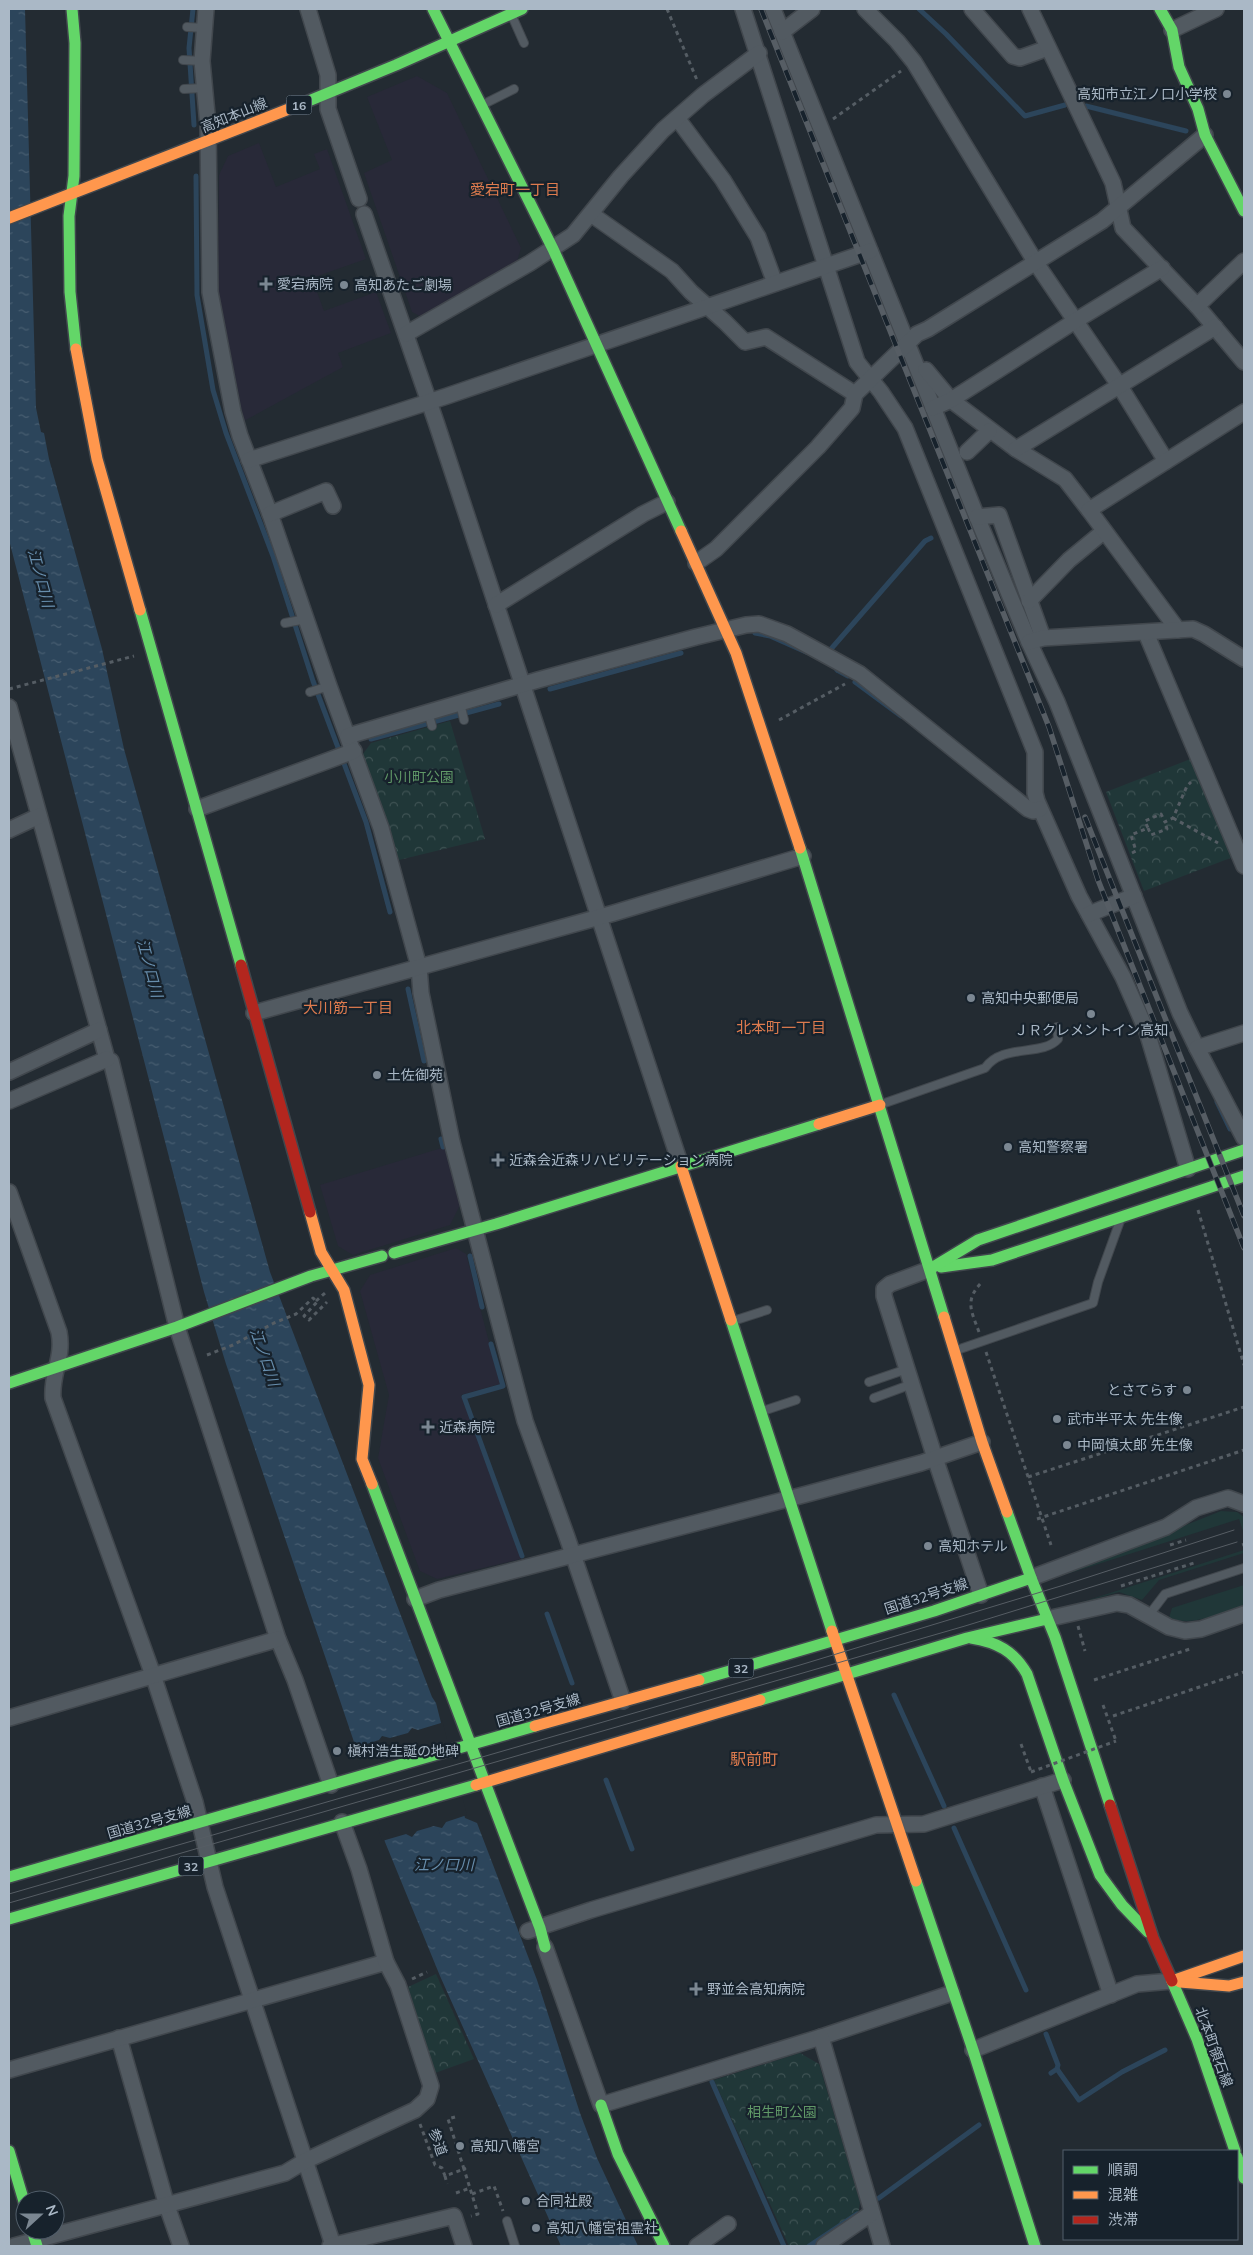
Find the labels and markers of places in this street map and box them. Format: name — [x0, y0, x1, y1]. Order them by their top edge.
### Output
place label: 高知市立江ノ口小学校 — [1077, 85, 1217, 103]
marker: 高知市立江ノ口小学校 — [1221, 88, 1233, 100]
place label: 愛宕病院 — [277, 275, 333, 293]
place label: 高知あたご劇場 — [354, 276, 452, 294]
marker: 愛宕病院 — [259, 277, 273, 291]
marker: 高知あたご劇場 — [338, 279, 350, 291]
place label: 高知中央郵便局 — [981, 989, 1079, 1007]
marker: 高知中央郵便局 — [965, 992, 977, 1004]
marker: ＪＲクレメントイン高知 — [1085, 1008, 1097, 1020]
place label: ＪＲクレメントイン高知 — [1014, 1021, 1168, 1039]
place label: 土佐御苑 — [387, 1066, 443, 1084]
marker: 土佐御苑 — [371, 1069, 383, 1081]
place label: 高知警察署 — [1018, 1138, 1088, 1156]
marker: 高知警察署 — [1002, 1141, 1014, 1153]
place label: 近森会近森リハビリテーション病院 — [509, 1151, 733, 1169]
marker: 近森会近森リハビリテーション病院 — [491, 1153, 505, 1167]
place label: とさてらす — [1107, 1381, 1177, 1399]
marker: とさてらす — [1181, 1384, 1193, 1396]
place label: 武市半平太 先生像 — [1067, 1410, 1183, 1428]
marker: 武市半平太 先生像 — [1051, 1413, 1063, 1425]
place label: 近森病院 — [439, 1418, 495, 1436]
marker: 近森病院 — [421, 1420, 435, 1434]
place label: 中岡慎太郎 先生像 — [1077, 1436, 1193, 1454]
marker: 中岡慎太郎 先生像 — [1061, 1439, 1073, 1451]
place label: 高知ホテル — [938, 1537, 1008, 1555]
marker: 高知ホテル — [922, 1540, 934, 1552]
place label: 槇村浩生誕の地碑 — [347, 1742, 459, 1760]
marker: 槇村浩生誕の地碑 — [331, 1745, 343, 1757]
place label: 野並会高知病院 — [707, 1980, 805, 1998]
marker: 野並会高知病院 — [689, 1982, 703, 1996]
place label: 高知八幡宮 — [470, 2137, 540, 2155]
marker: 高知八幡宮 — [454, 2140, 466, 2152]
place label: 合同社殿 — [536, 2192, 592, 2210]
marker: 合同社殿 — [520, 2195, 532, 2207]
place label: 高知八幡宮祖霊社 — [546, 2219, 658, 2237]
marker: 高知八幡宮祖霊社 — [530, 2222, 542, 2234]

